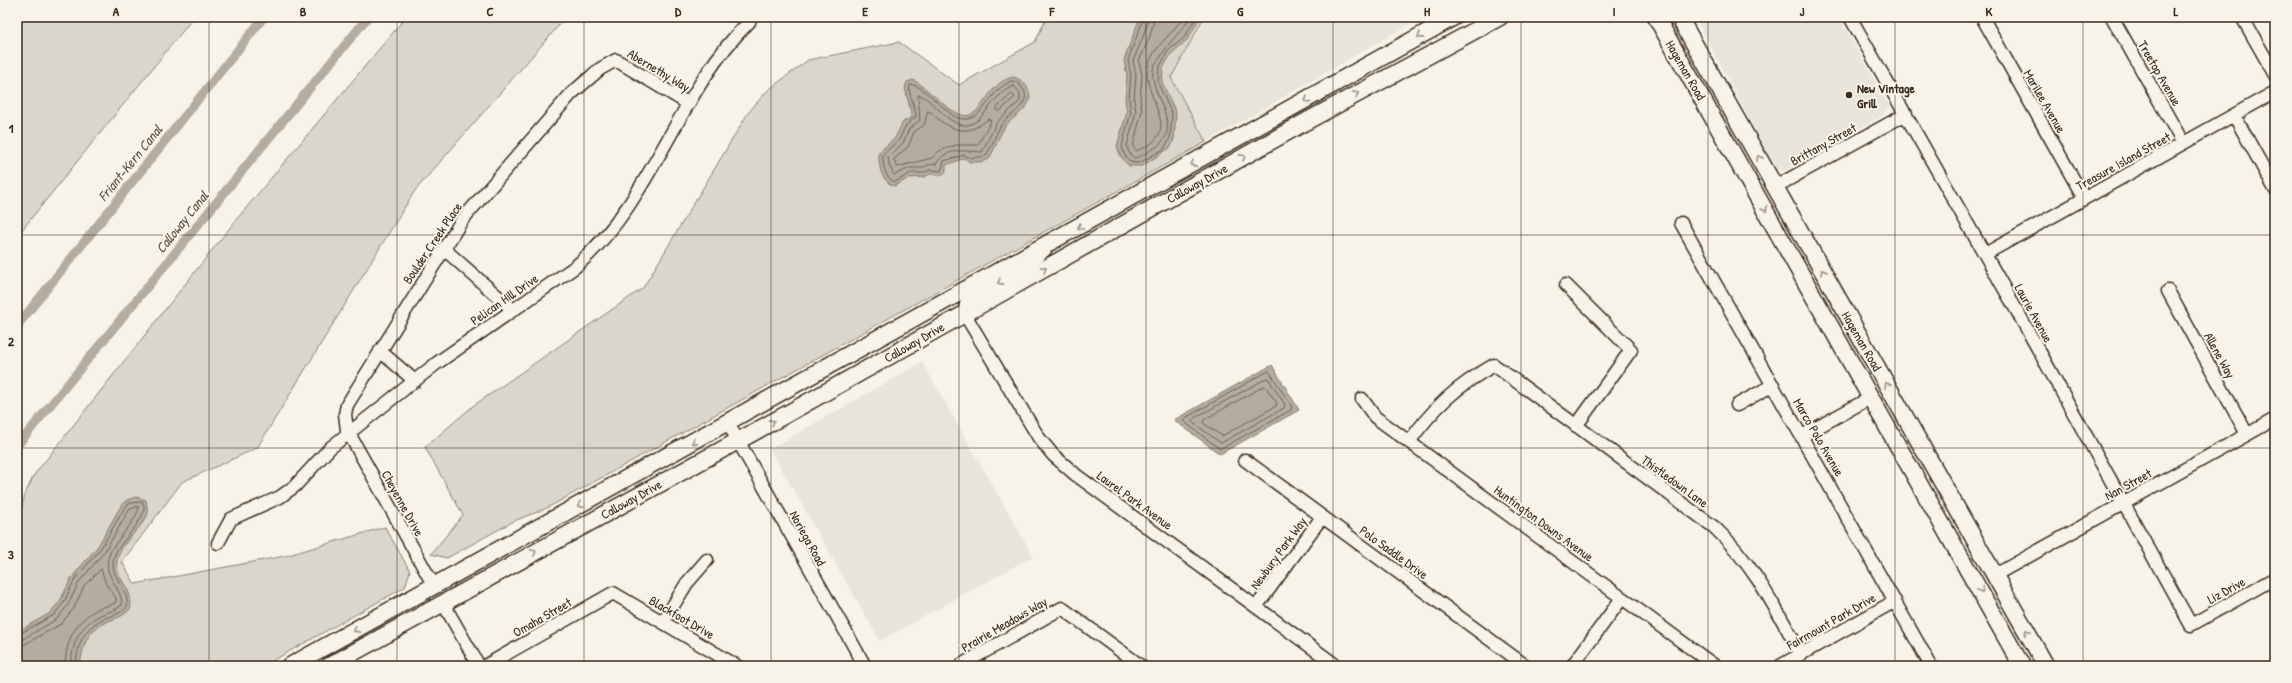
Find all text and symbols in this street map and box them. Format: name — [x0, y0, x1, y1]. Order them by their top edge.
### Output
text: A — [113, 2, 120, 20]
text: B — [300, 2, 307, 20]
text: C — [486, 2, 494, 20]
text: D — [675, 2, 682, 20]
text: E — [862, 2, 868, 20]
text: F — [1049, 2, 1056, 20]
text: G — [1237, 2, 1244, 20]
text: H — [1424, 2, 1430, 20]
text: I — [1612, 2, 1616, 20]
text: J — [1800, 2, 1805, 20]
text: K — [1986, 2, 1993, 20]
text: L — [2174, 2, 2179, 20]
one-way arrow — [1417, 32, 1424, 39]
street label: Hageman Road — [1662, 37, 1710, 103]
street label: Treetop Avenue — [2134, 37, 2186, 109]
street label: Abernethy Way — [624, 44, 694, 96]
street label: Marilee Avenue — [2020, 66, 2070, 136]
place label: New Vintage Grill — [1857, 79, 1916, 112]
marker: New Vintage Grill — [1844, 90, 1854, 100]
one-way arrow — [1352, 92, 1360, 99]
one-way arrow — [1304, 95, 1311, 102]
street label: Brittany Street — [1787, 118, 1860, 170]
text: 1 — [9, 119, 14, 137]
water label: Friant-Kern Canal — [93, 120, 167, 205]
street label: Treasure Island Street — [2072, 127, 2174, 194]
one-way arrow — [1239, 155, 1246, 162]
one-way arrow — [1756, 155, 1763, 163]
street label: Calloway Drive — [1163, 159, 1231, 207]
one-way arrow — [1190, 159, 1197, 166]
water label: Calloway Canal — [151, 186, 214, 257]
street label: Boulder Creek Place — [398, 199, 466, 287]
one-way arrow — [1761, 205, 1768, 212]
one-way arrow — [1077, 222, 1084, 230]
one-way arrow — [1040, 266, 1047, 273]
one-way arrow — [1820, 268, 1827, 276]
street label: Pelican Hill Drive — [467, 269, 541, 329]
one-way arrow — [997, 278, 1005, 285]
street label: Laurie Avenue — [2011, 281, 2057, 345]
street label: Hageman Road — [1838, 308, 1886, 374]
street label: Calloway Drive — [880, 317, 948, 367]
street label: Allene Way — [2200, 329, 2240, 382]
text: 2 — [8, 332, 15, 350]
one-way arrow — [1884, 382, 1892, 389]
street label: Marco Polo Avenue — [1789, 395, 1849, 479]
one-way arrow — [768, 419, 775, 427]
one-way arrow — [690, 437, 698, 445]
street label: Thistledown Lane — [1638, 451, 1712, 511]
street label: Nan Street — [2101, 463, 2155, 504]
street label: Laurel Park Avenue — [1094, 466, 1176, 534]
street label: Cheyenne Drive — [377, 467, 429, 539]
street label: Calloway Drive — [597, 475, 665, 523]
street label: Huntington Downs Avenue — [1491, 481, 1597, 565]
one-way arrow — [577, 501, 584, 508]
street label: Noriega Road — [785, 507, 831, 569]
street label: Newbury Park Way — [1246, 513, 1311, 593]
street label: Polo Saddle Drive — [1356, 521, 1432, 583]
text: 3 — [8, 545, 14, 563]
one-way arrow — [530, 550, 538, 557]
street label: Liz Drive — [2204, 572, 2248, 608]
one-way arrow — [1976, 586, 1983, 593]
street label: Fairmount Park Drive — [1782, 588, 1879, 654]
street label: Blackfoot Drive — [646, 591, 718, 643]
street label: Prairie Meadows Way — [958, 592, 1051, 656]
street label: Omaha Street — [509, 593, 575, 641]
one-way arrow — [353, 625, 360, 632]
one-way arrow — [2024, 629, 2031, 636]

